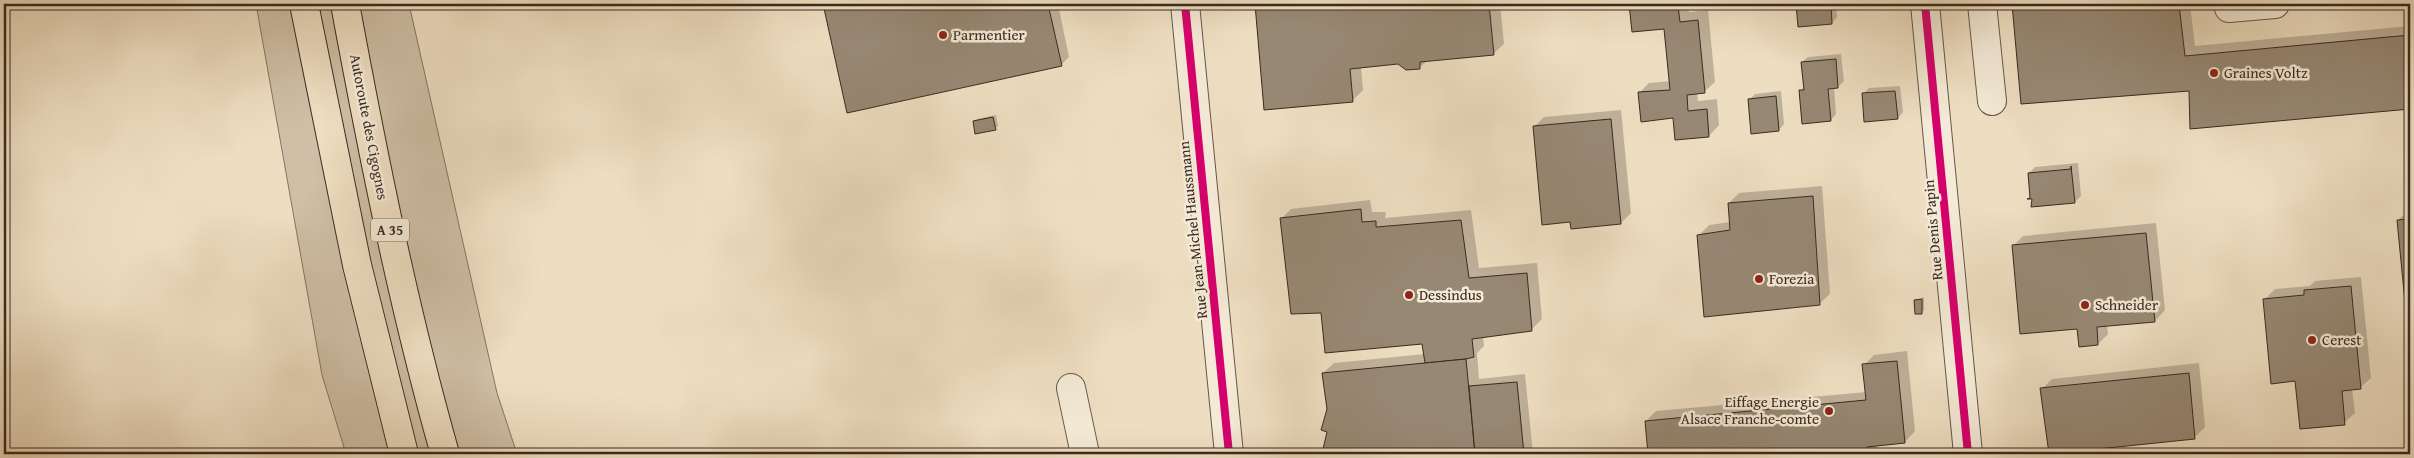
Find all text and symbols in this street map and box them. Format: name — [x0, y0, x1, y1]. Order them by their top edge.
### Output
place label: Parmentier — [953, 24, 1025, 45]
marker: Parmentier — [937, 29, 949, 41]
street label: Autoroute des Cigognes — [345, 52, 394, 202]
place label: Graines Voltz — [2224, 62, 2308, 83]
marker: Graines Voltz — [2208, 67, 2220, 79]
street label: Rue Jean-Michel Haussmann — [1173, 140, 1212, 320]
street label: Rue Denis Papin — [1918, 178, 1947, 281]
road number: A 35 — [371, 218, 409, 242]
place label: Forezia — [1769, 268, 1814, 289]
marker: Forezia — [1753, 273, 1765, 285]
place label: Dessindus — [1419, 284, 1482, 305]
marker: Dessindus — [1403, 289, 1415, 301]
place label: Schneider — [2095, 294, 2158, 315]
marker: Schneider — [2079, 299, 2091, 311]
place label: Cerest — [2322, 329, 2362, 350]
marker: Cerest — [2306, 334, 2318, 346]
place label: Eiffage Energie Alsace Franche-comte — [1681, 391, 1819, 429]
marker: Eiffage Energie Alsace Franche-comte — [1823, 405, 1835, 417]

